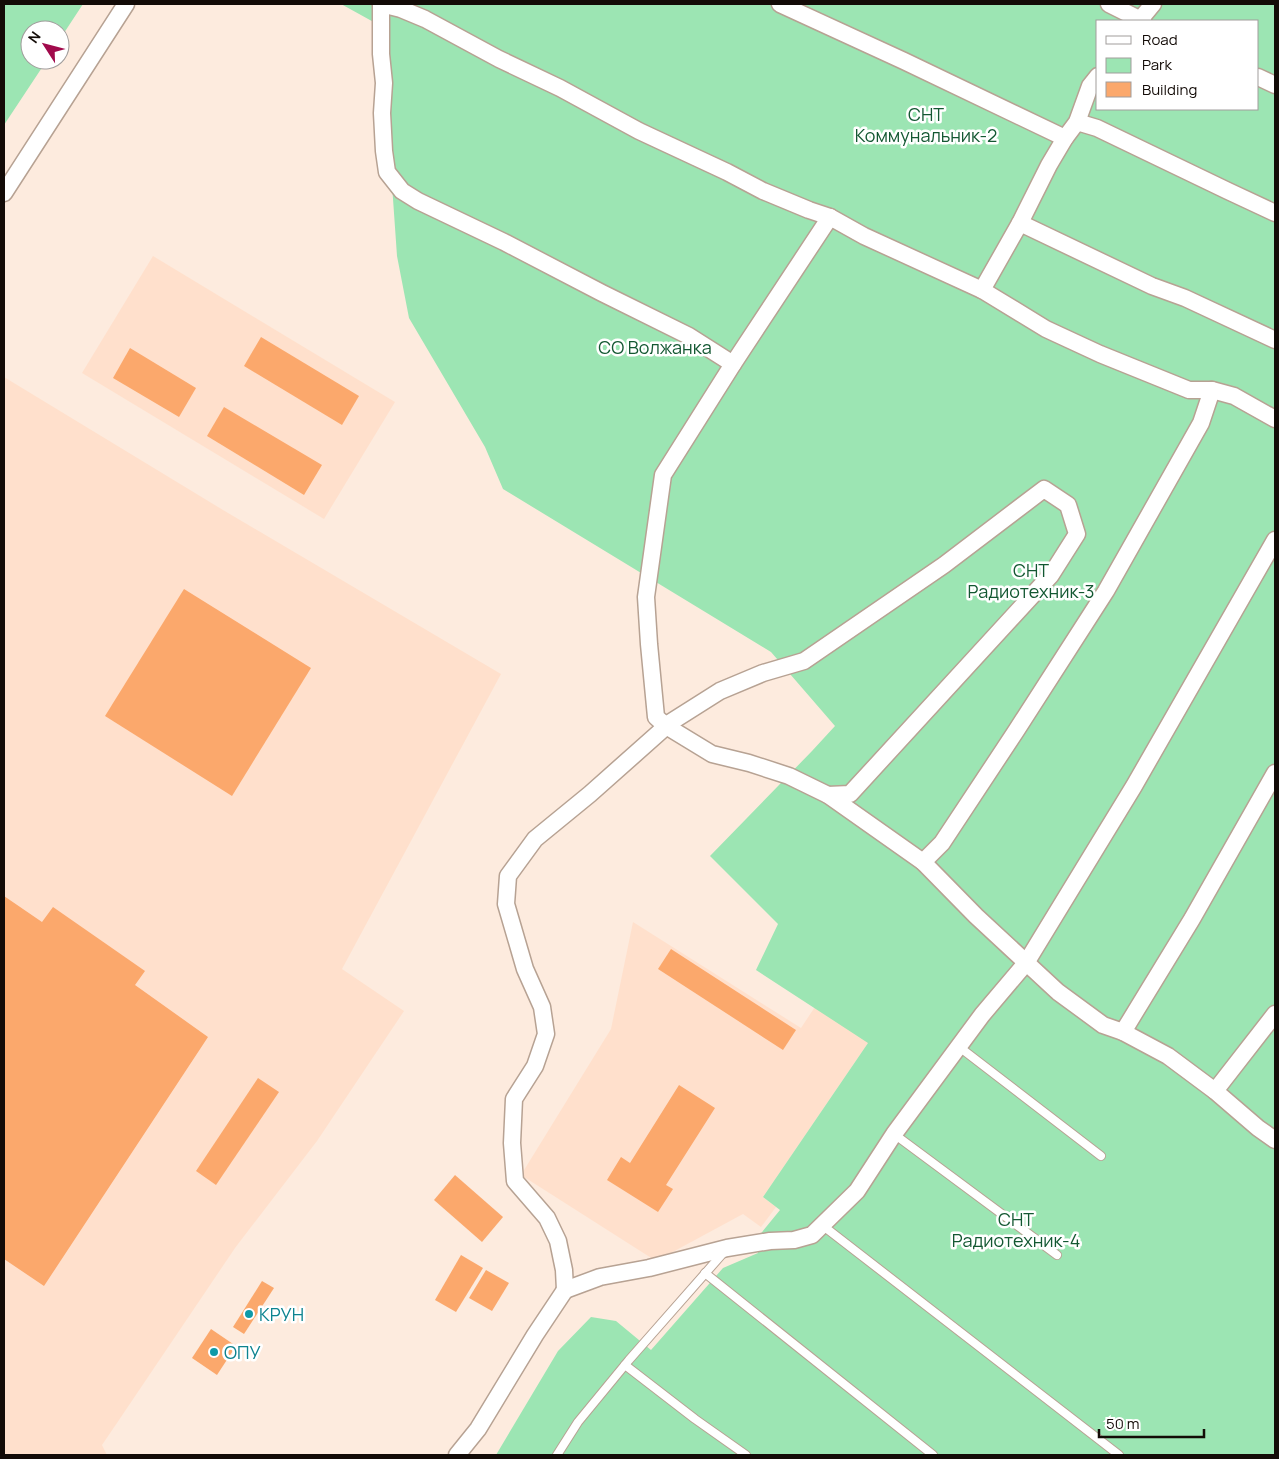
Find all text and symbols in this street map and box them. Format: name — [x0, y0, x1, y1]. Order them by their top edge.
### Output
north arrow — [20, 20, 70, 70]
legend — [1096, 20, 1259, 110]
text: N — [23, 27, 45, 47]
text: Road — [1142, 29, 1178, 50]
text: Park — [1142, 54, 1172, 75]
text: Building — [1142, 79, 1197, 100]
park label: СНТ Коммунальник-2 — [855, 102, 997, 147]
park label: СО Волжанка — [598, 335, 712, 359]
park label: СНТ Радиотехник-3 — [967, 558, 1095, 603]
park label: СНТ Радиотехник-4 — [952, 1207, 1080, 1252]
place label: КРУН — [259, 1302, 304, 1326]
marker: КРУН — [243, 1308, 255, 1320]
place label: ОПУ — [224, 1340, 261, 1364]
marker: ОПУ — [208, 1346, 220, 1358]
scale bar — [1099, 1406, 1204, 1438]
text: 50 m — [1106, 1413, 1140, 1434]

